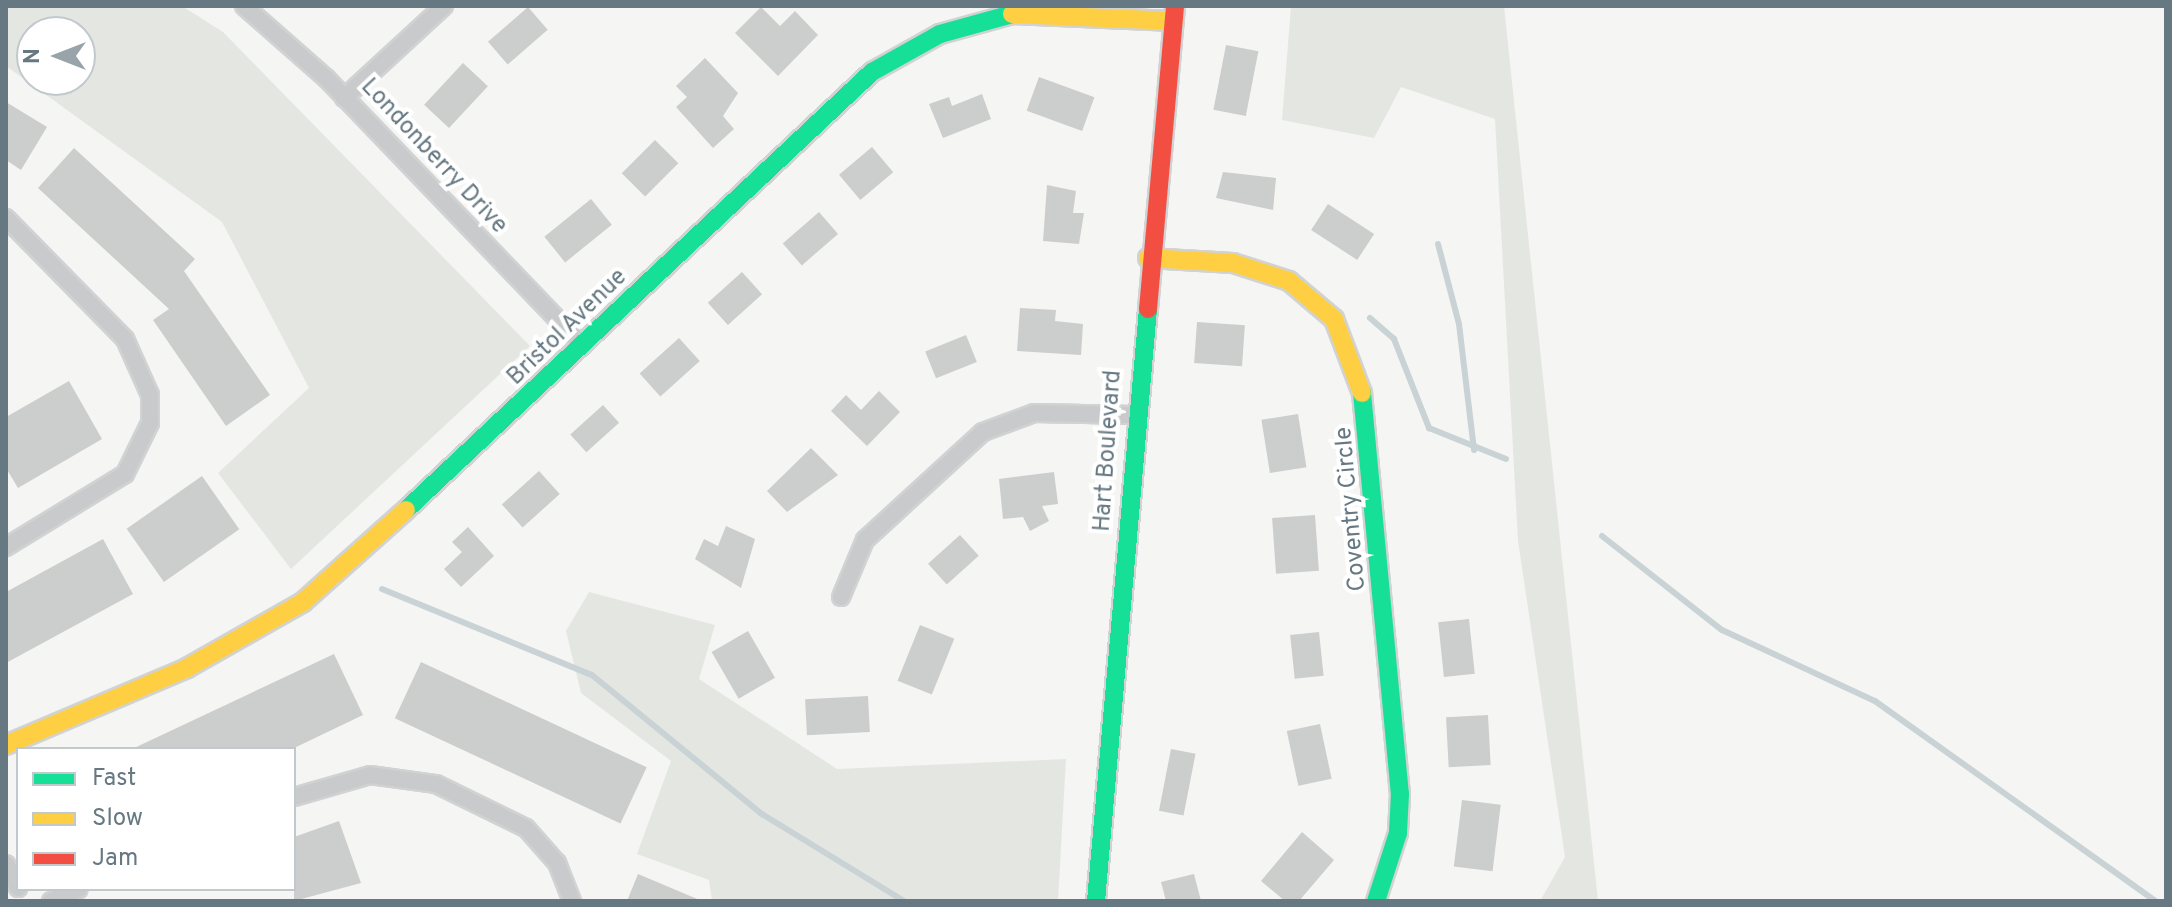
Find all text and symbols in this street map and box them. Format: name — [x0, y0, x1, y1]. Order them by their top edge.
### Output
north arrow — [16, 16, 96, 96]
text: N — [20, 48, 47, 64]
street label: Londonberry Drive — [354, 73, 512, 241]
street label: Bristol Avenue — [502, 263, 634, 393]
street label: Hart Boulevard — [1089, 369, 1129, 533]
street label: Coventry Circle — [1330, 426, 1374, 592]
legend — [16, 747, 296, 891]
text: Fast — [92, 764, 136, 794]
text: Slow — [92, 804, 143, 834]
text: Jam — [92, 844, 138, 874]

